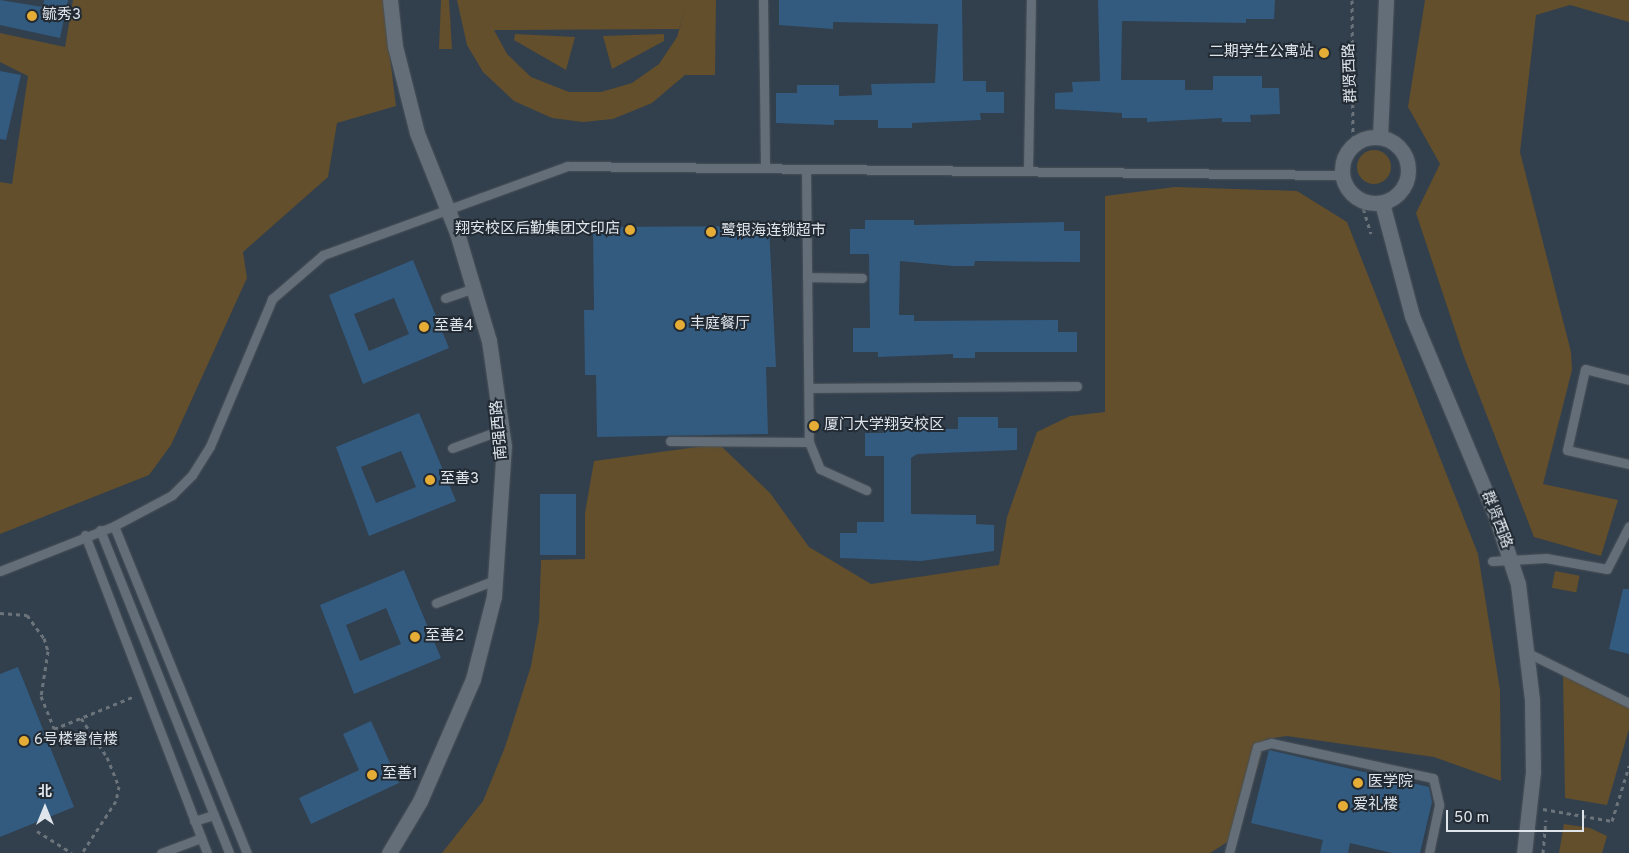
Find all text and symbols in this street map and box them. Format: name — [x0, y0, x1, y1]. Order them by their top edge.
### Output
place label: 毓秀3 — [42, 7, 81, 25]
marker: 毓秀3 — [26, 10, 38, 22]
street label: 群贤西路 — [1341, 43, 1361, 103]
place label: 二期学生公寓站 — [1209, 44, 1314, 62]
marker: 二期学生公寓站 — [1318, 47, 1330, 59]
place label: 翔安校区后勤集团文印店 — [455, 221, 620, 239]
place label: 鹭银海连锁超市 — [721, 223, 826, 241]
marker: 翔安校区后勤集团文印店 — [624, 224, 636, 236]
marker: 鹭银海连锁超市 — [705, 226, 717, 238]
place label: 丰庭餐厅 — [690, 316, 750, 334]
place label: 至善4 — [434, 318, 473, 336]
marker: 丰庭餐厅 — [674, 319, 686, 331]
marker: 至善4 — [418, 321, 430, 333]
street label: 南强西路 — [488, 399, 512, 461]
place label: 厦门大学翔安校区 — [824, 417, 944, 435]
marker: 厦门大学翔安校区 — [808, 420, 820, 432]
place label: 至善3 — [440, 471, 479, 489]
marker: 至善3 — [424, 474, 436, 486]
street label: 群贤西路 — [1477, 489, 1515, 551]
place label: 至善2 — [425, 628, 464, 646]
marker: 至善2 — [409, 631, 421, 643]
place label: 6号楼睿信楼 — [34, 732, 118, 750]
marker: 6号楼睿信楼 — [18, 735, 30, 747]
place label: 至善1 — [382, 766, 418, 784]
marker: 至善1 — [366, 769, 378, 781]
place label: 医学院 — [1368, 774, 1413, 792]
marker: 医学院 — [1352, 777, 1364, 789]
north arrow — [20, 783, 70, 833]
text: 北 — [38, 784, 52, 801]
place label: 爱礼楼 — [1353, 797, 1398, 815]
marker: 爱礼楼 — [1337, 800, 1349, 812]
scale bar — [1449, 800, 1586, 832]
text: 50 m — [1454, 809, 1489, 828]

